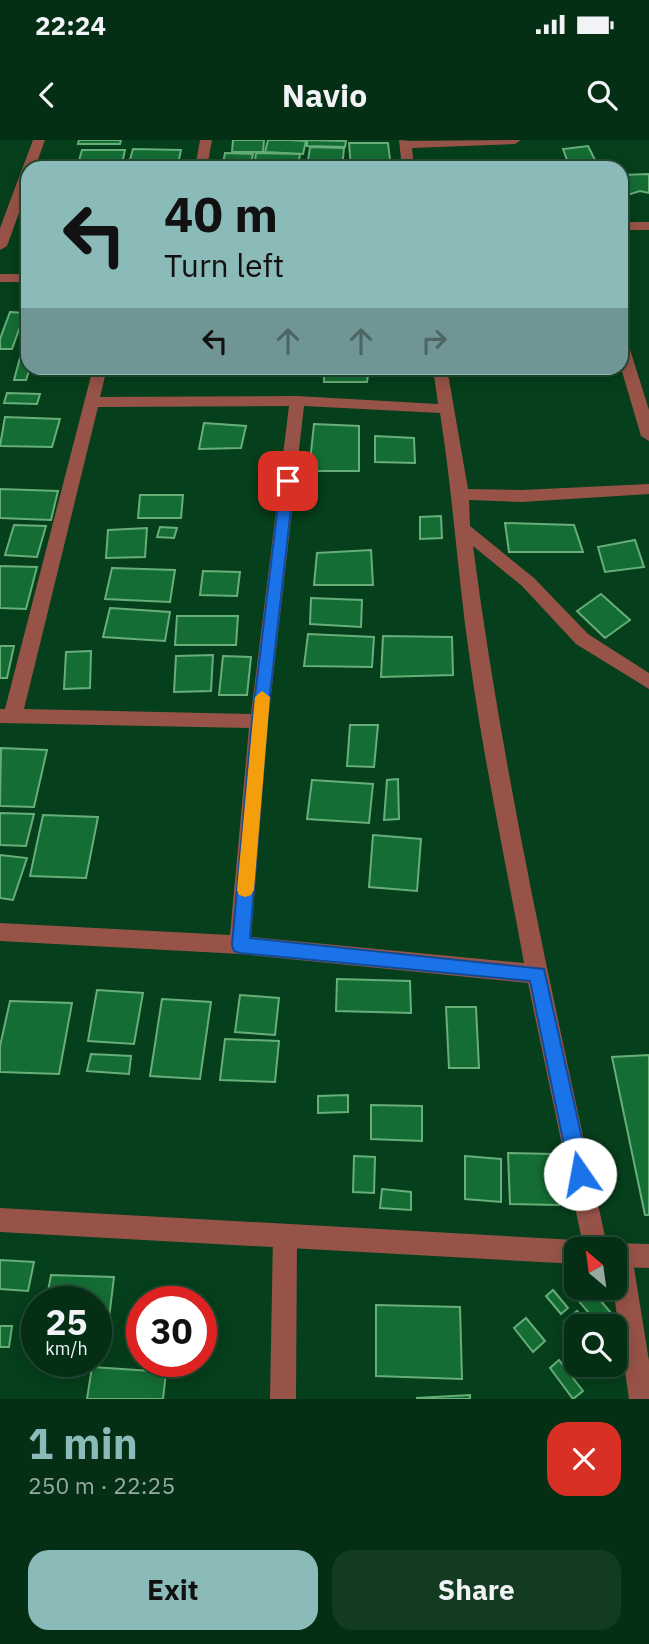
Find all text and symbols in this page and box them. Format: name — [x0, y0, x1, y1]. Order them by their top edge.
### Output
text: 22:24 — [35, 8, 106, 42]
text: Navio — [282, 74, 367, 116]
icon: back — [28, 76, 66, 114]
icon: search — [583, 76, 621, 114]
text: 40 m — [164, 182, 278, 245]
icon: left — [49, 189, 140, 280]
text: Turn left — [164, 244, 284, 286]
icon: left — [196, 322, 234, 360]
icon: ahead — [269, 322, 307, 360]
icon: ahead — [342, 322, 380, 360]
icon: right — [415, 322, 453, 360]
pin — [258, 451, 318, 511]
icon: arrive — [269, 462, 307, 500]
position arrow — [543, 1137, 617, 1211]
north arrow — [564, 1237, 626, 1300]
map controls — [564, 1237, 627, 1377]
speed limit sign: 30 — [126, 1286, 217, 1377]
text: 25 — [45, 1299, 88, 1345]
button: search — [564, 1314, 627, 1377]
text: km/h — [45, 1337, 88, 1360]
text: 1 min — [28, 1416, 138, 1471]
button: close — [547, 1422, 621, 1496]
text: 250 m · 22:25 — [28, 1470, 175, 1500]
button: Exit — [28, 1550, 318, 1630]
button: Share — [332, 1550, 621, 1630]

